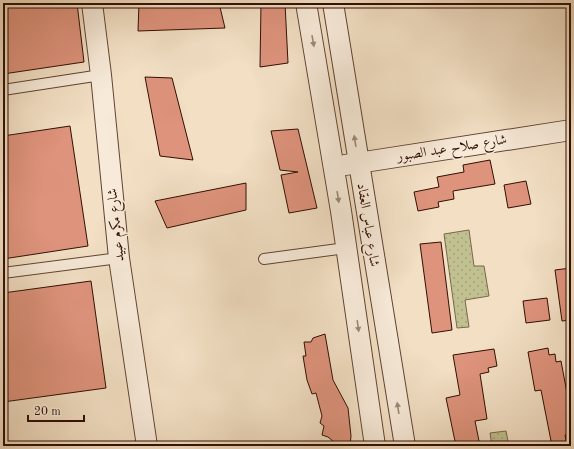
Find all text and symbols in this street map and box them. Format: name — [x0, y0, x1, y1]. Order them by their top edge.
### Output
one-way arrow — [310, 35, 316, 48]
street label: شارع صلاح عبد الصبور — [394, 132, 509, 169]
one-way arrow — [352, 135, 358, 147]
street label: شارع عباس العقاد — [351, 182, 382, 269]
street label: شارع مكرم عبيد — [104, 187, 132, 262]
one-way arrow — [335, 191, 341, 203]
one-way arrow — [355, 320, 361, 332]
scale bar — [28, 397, 84, 423]
one-way arrow — [395, 401, 401, 414]
text: 20 m — [34, 406, 61, 418]

